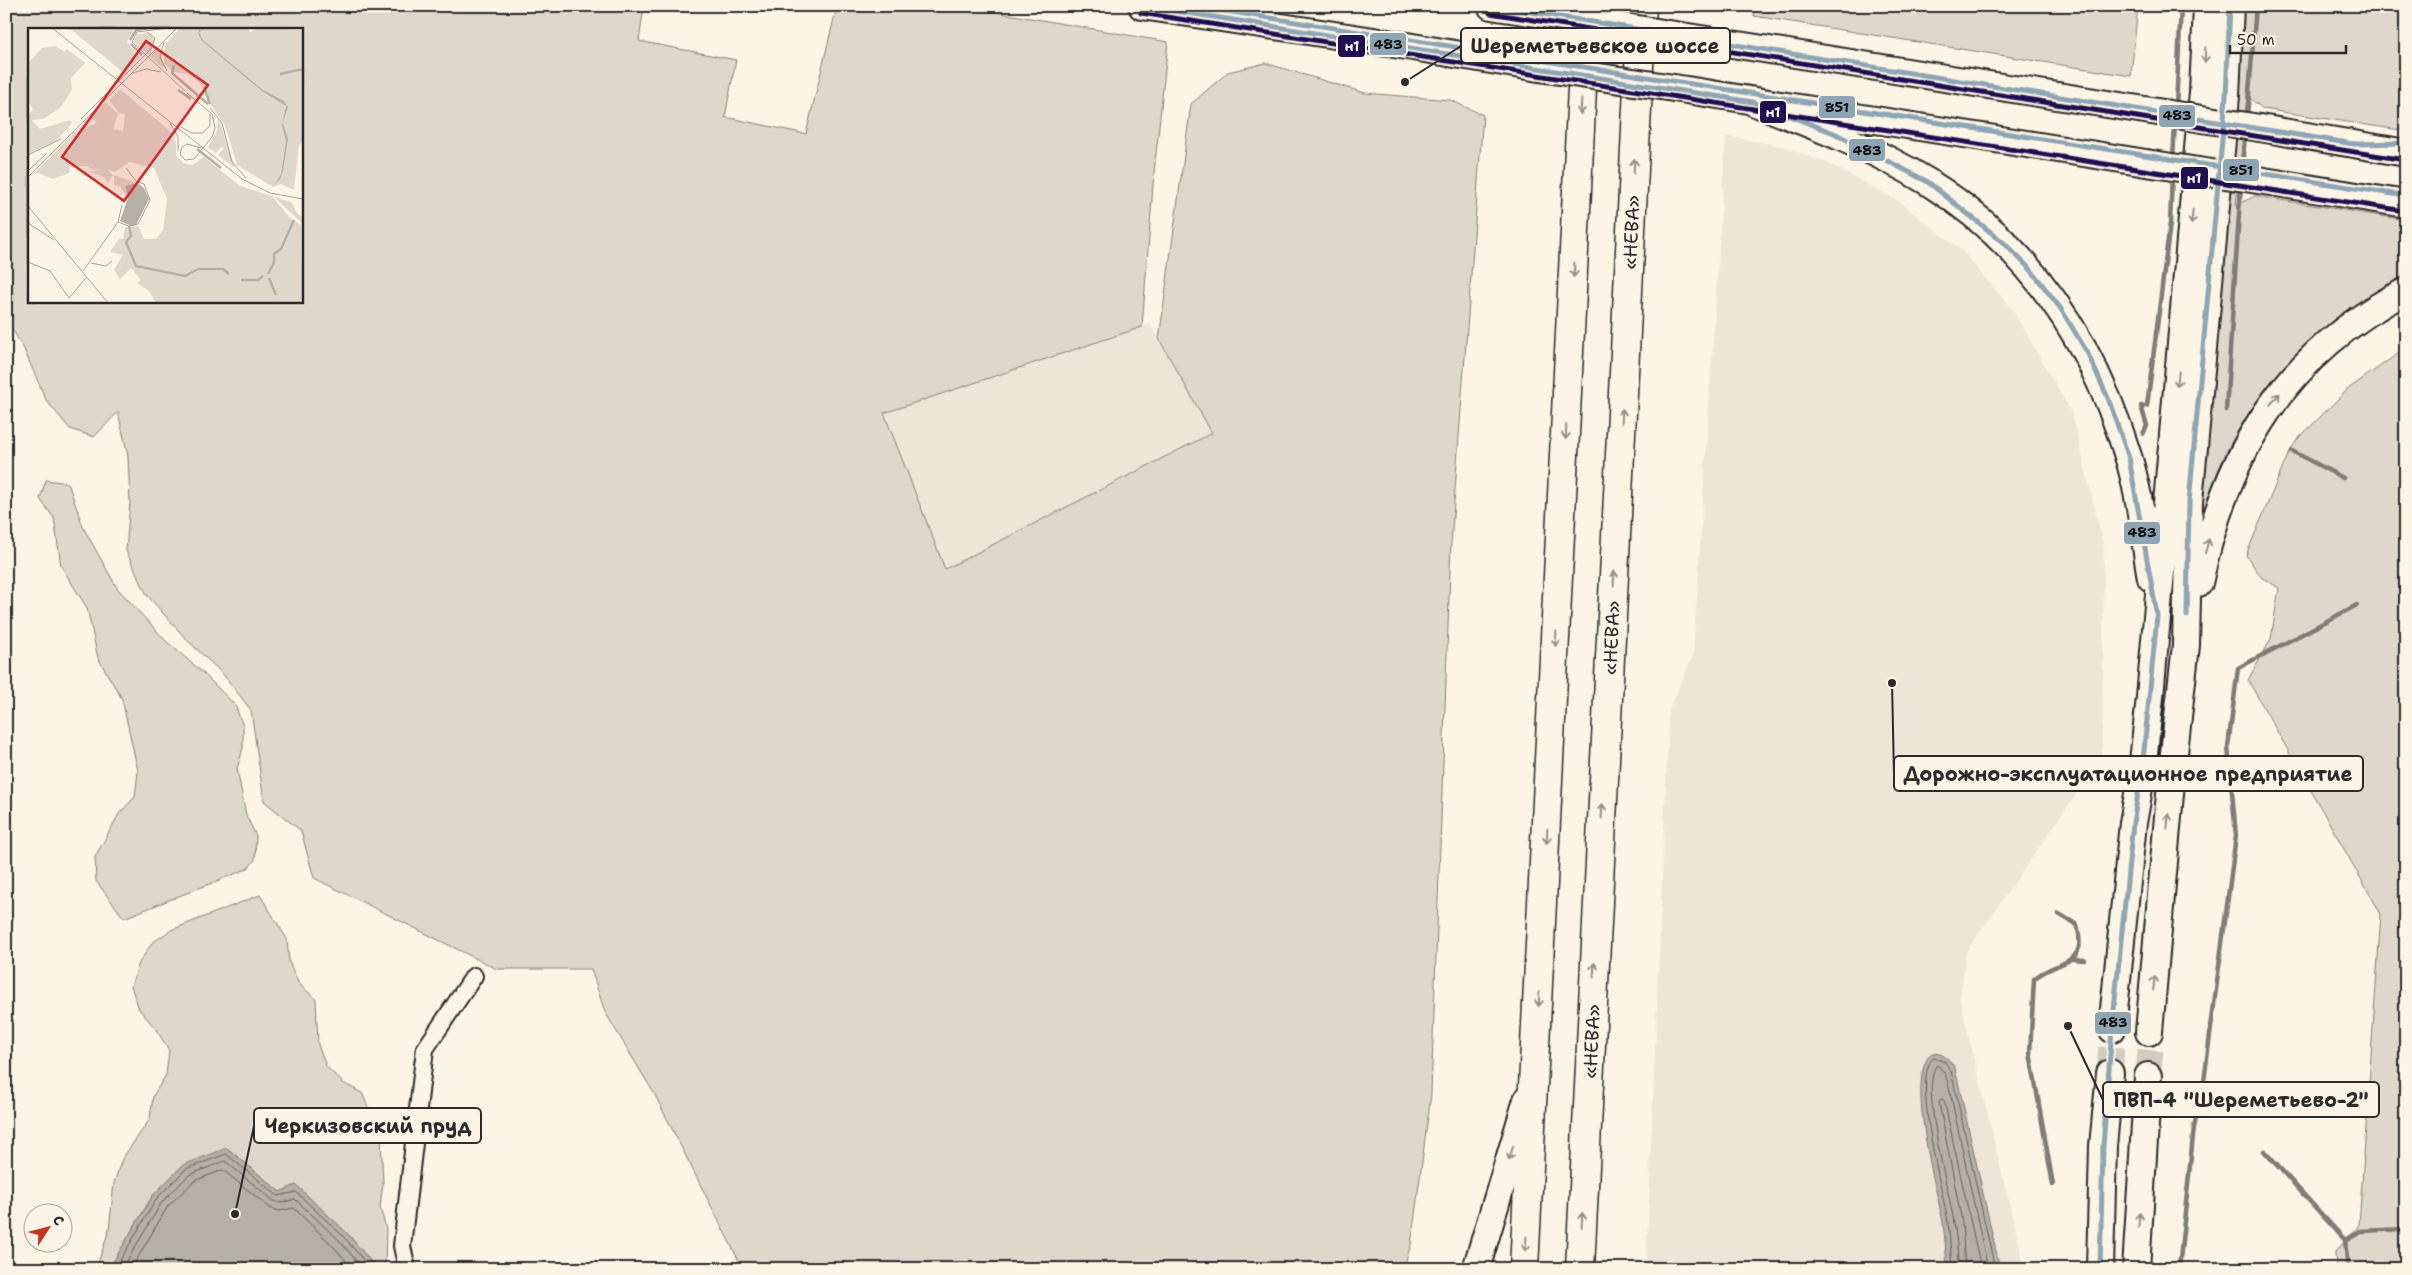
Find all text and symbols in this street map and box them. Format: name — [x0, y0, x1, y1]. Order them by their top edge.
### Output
scale bar — [2230, 22, 2346, 54]
inset map — [28, 28, 302, 302]
callout: Шереметьевское шоссе — [1461, 28, 1730, 63]
text: 50 m — [2237, 30, 2275, 50]
line badge: 483 — [1369, 32, 1407, 56]
text: Шереметьевское шоссе — [1470, 33, 1720, 59]
line badge: н1 — [1337, 34, 1366, 58]
text: 483 — [1373, 35, 1403, 53]
text: н1 — [1345, 37, 1359, 55]
one-way arrow — [2200, 47, 2209, 63]
line badge: 851 — [1818, 95, 1856, 119]
text: 851 — [1825, 98, 1849, 116]
one-way arrow — [1577, 99, 1586, 115]
line badge: н1 — [1759, 100, 1787, 124]
text: н1 — [1766, 103, 1780, 121]
line badge: 483 — [2158, 104, 2196, 128]
text: 483 — [2162, 106, 2192, 124]
line badge: 483 — [1848, 138, 1886, 162]
text: 483 — [1852, 141, 1882, 159]
line badge: 851 — [2222, 158, 2260, 182]
one-way arrow — [1629, 159, 1638, 175]
text: 851 — [2229, 161, 2253, 179]
line badge: н1 — [2180, 166, 2209, 190]
text: н1 — [2187, 169, 2201, 187]
street label: «НЕВА» — [1617, 194, 1646, 270]
one-way arrow — [2187, 209, 2197, 225]
one-way arrow — [1569, 261, 1578, 277]
one-way arrow — [2173, 371, 2182, 387]
one-way arrow — [2270, 393, 2281, 406]
one-way arrow — [1617, 408, 1626, 424]
one-way arrow — [1561, 424, 1571, 440]
line badge: 483 — [2123, 521, 2161, 545]
text: 483 — [2127, 523, 2157, 541]
one-way arrow — [2203, 538, 2212, 554]
one-way arrow — [1609, 571, 1618, 587]
street label: «НЕВА» — [1597, 600, 1626, 676]
one-way arrow — [1552, 631, 1561, 647]
callout: Дорожно-эксплуатационное предприятие — [1894, 756, 2363, 791]
text: Дорожно-эксплуатационное предприятие — [1904, 761, 2352, 787]
one-way arrow — [1598, 803, 1607, 819]
one-way arrow — [2163, 814, 2173, 830]
one-way arrow — [1542, 828, 1551, 844]
one-way arrow — [1590, 963, 1599, 979]
one-way arrow — [2149, 976, 2158, 992]
one-way arrow — [1535, 990, 1544, 1006]
street label: «НЕВА» — [1577, 1003, 1606, 1079]
line badge: 483 — [2094, 1011, 2132, 1035]
text: 483 — [2098, 1013, 2128, 1031]
callout: ПВП-4 "Шереметьево-2" — [2103, 1082, 2379, 1117]
text: ПВП-4 "Шереметьево-2" — [2113, 1087, 2369, 1113]
callout: Черкизовский пруд — [254, 1108, 481, 1143]
text: Черкизовский пруд — [264, 1113, 472, 1139]
one-way arrow — [1506, 1145, 1516, 1161]
north arrow — [22, 1202, 72, 1252]
text: С — [49, 1212, 68, 1229]
one-way arrow — [1577, 1212, 1586, 1228]
one-way arrow — [2135, 1212, 2144, 1228]
one-way arrow — [1521, 1236, 1530, 1252]

